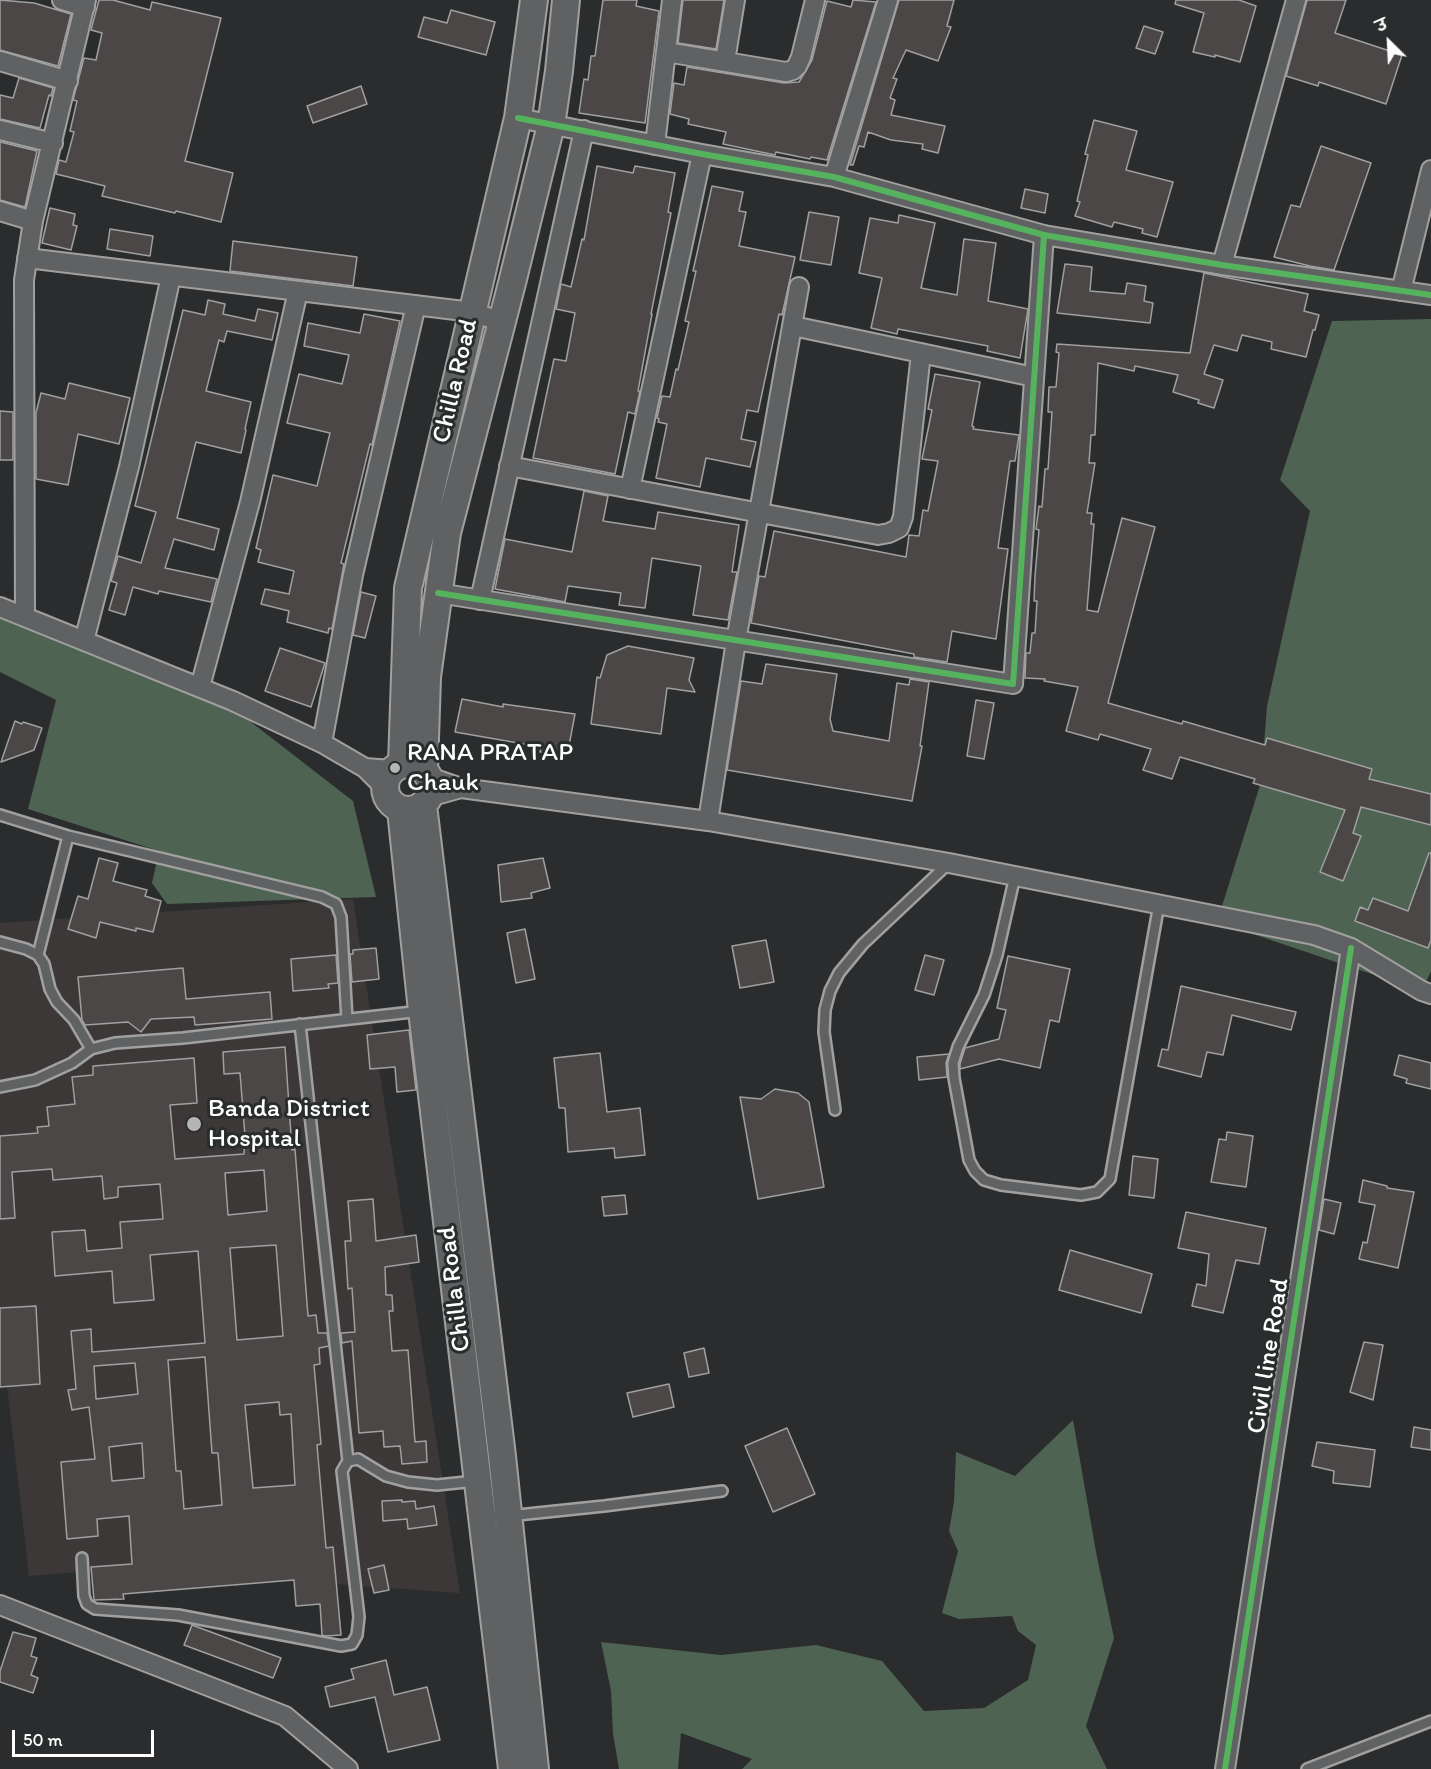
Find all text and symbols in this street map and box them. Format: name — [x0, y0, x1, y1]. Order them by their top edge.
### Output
north arrow — [1359, 12, 1419, 72]
text: उ — [1373, 14, 1390, 36]
street label: Chilla Road — [427, 316, 485, 446]
place label: RANA PRATAP Chauk — [407, 737, 573, 798]
marker: RANA PRATAP Chauk — [388, 761, 402, 775]
place label: Banda District Hospital — [208, 1093, 370, 1154]
marker: Banda District Hospital — [185, 1115, 203, 1133]
street label: Chilla Road — [432, 1224, 478, 1354]
street label: Civil line Road — [1241, 1276, 1297, 1436]
scale bar — [15, 1718, 158, 1756]
text: 50 m — [23, 1729, 63, 1751]

